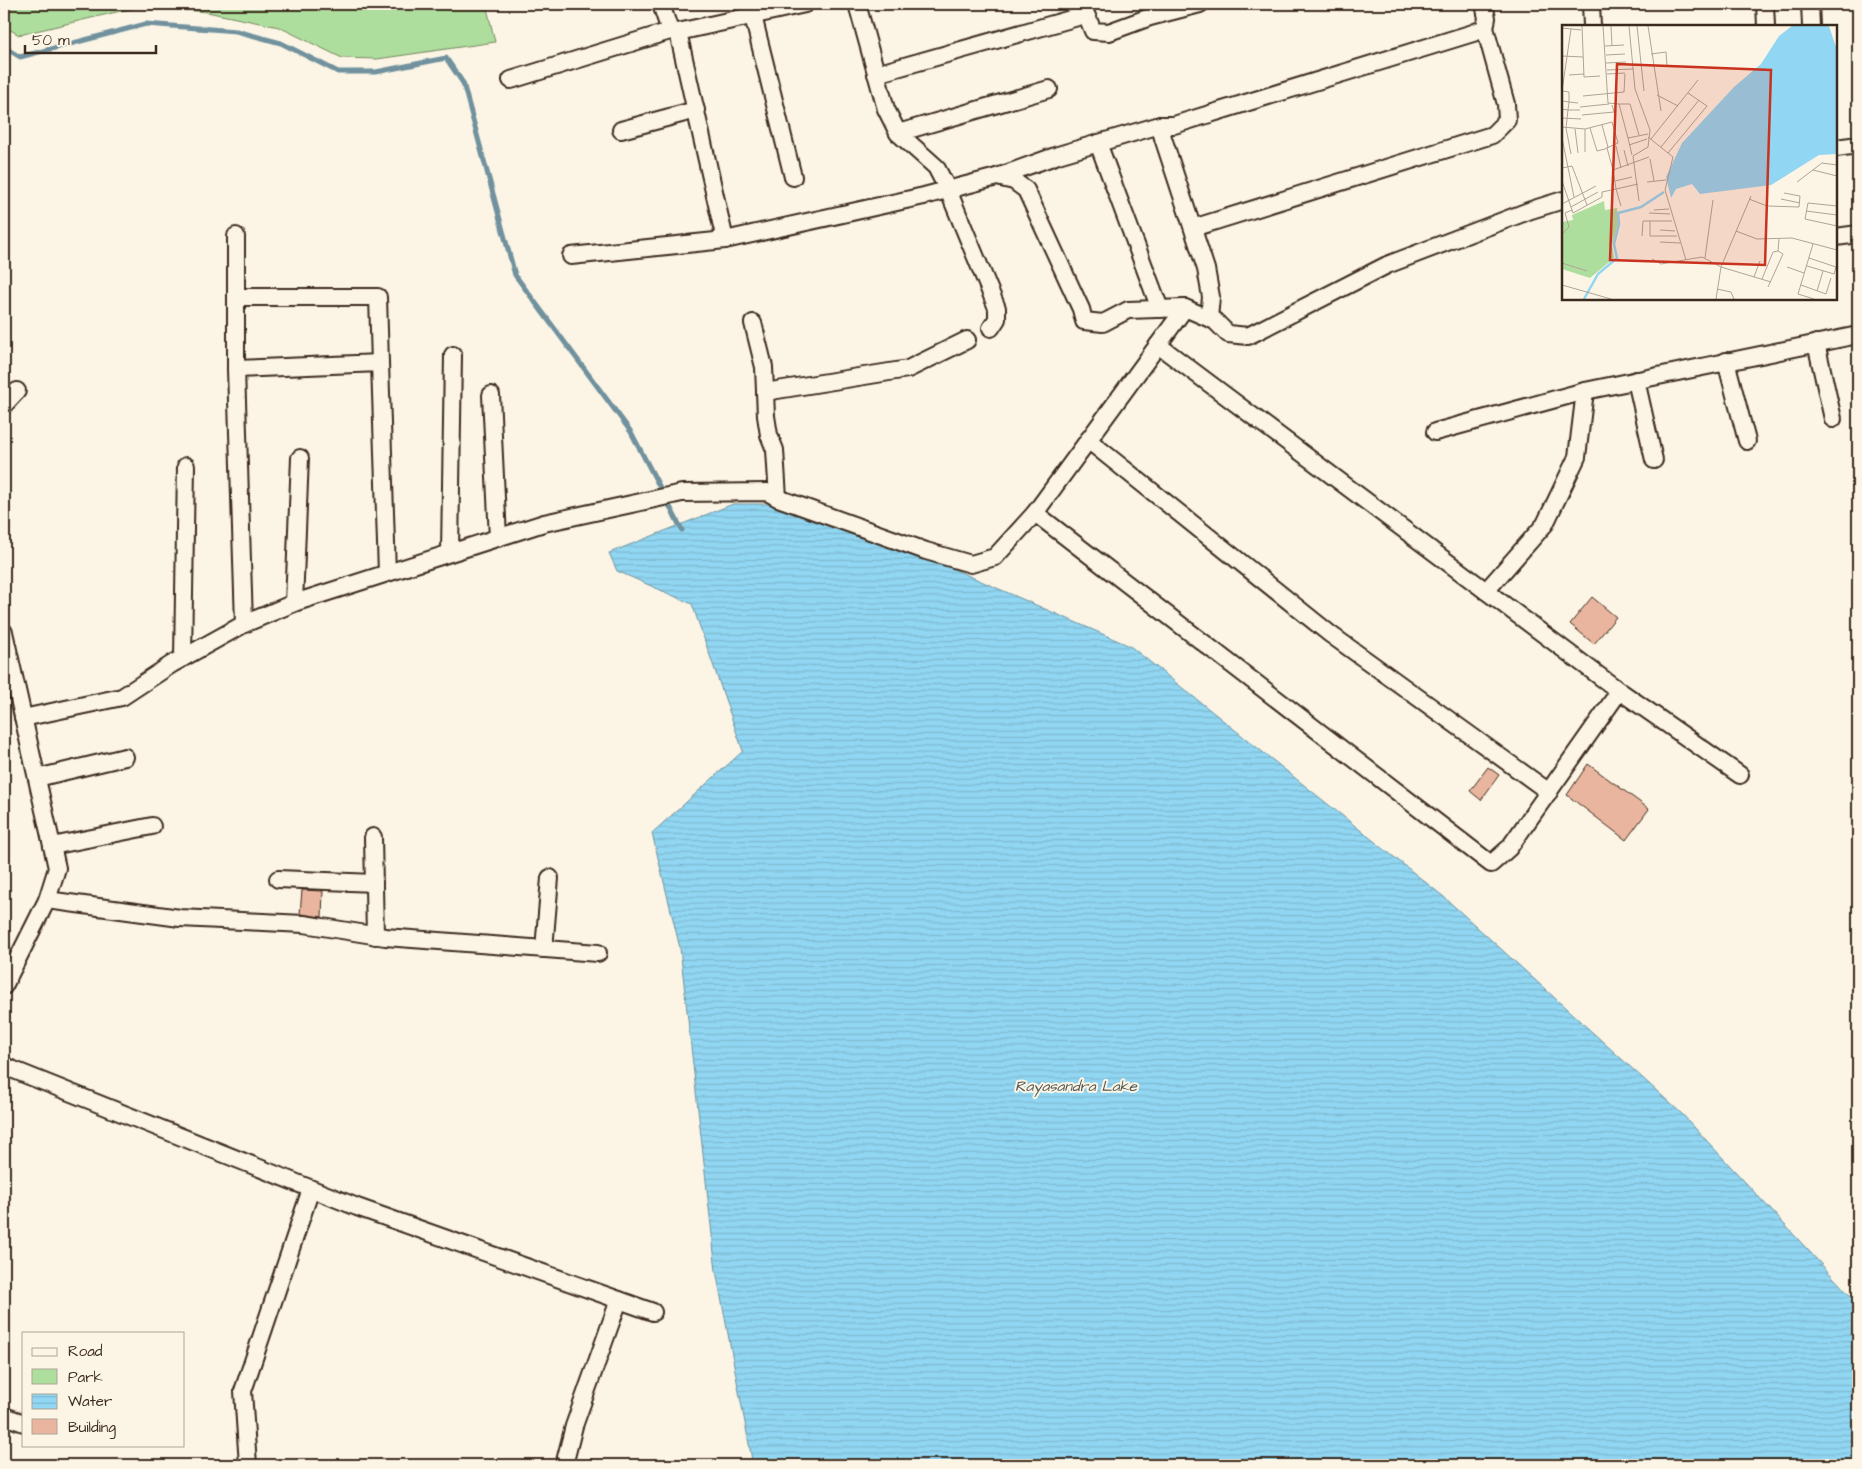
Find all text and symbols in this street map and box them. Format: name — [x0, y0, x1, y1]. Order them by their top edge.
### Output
scale bar — [25, 22, 156, 54]
inset map — [1562, 25, 1837, 300]
text: 50 m — [32, 30, 70, 51]
water label: Rayasandra Lake — [1015, 1076, 1138, 1098]
legend — [22, 1332, 185, 1446]
text: Road — [68, 1341, 103, 1362]
text: Park — [68, 1367, 103, 1388]
text: Water — [68, 1391, 112, 1412]
text: Building — [68, 1417, 116, 1439]

